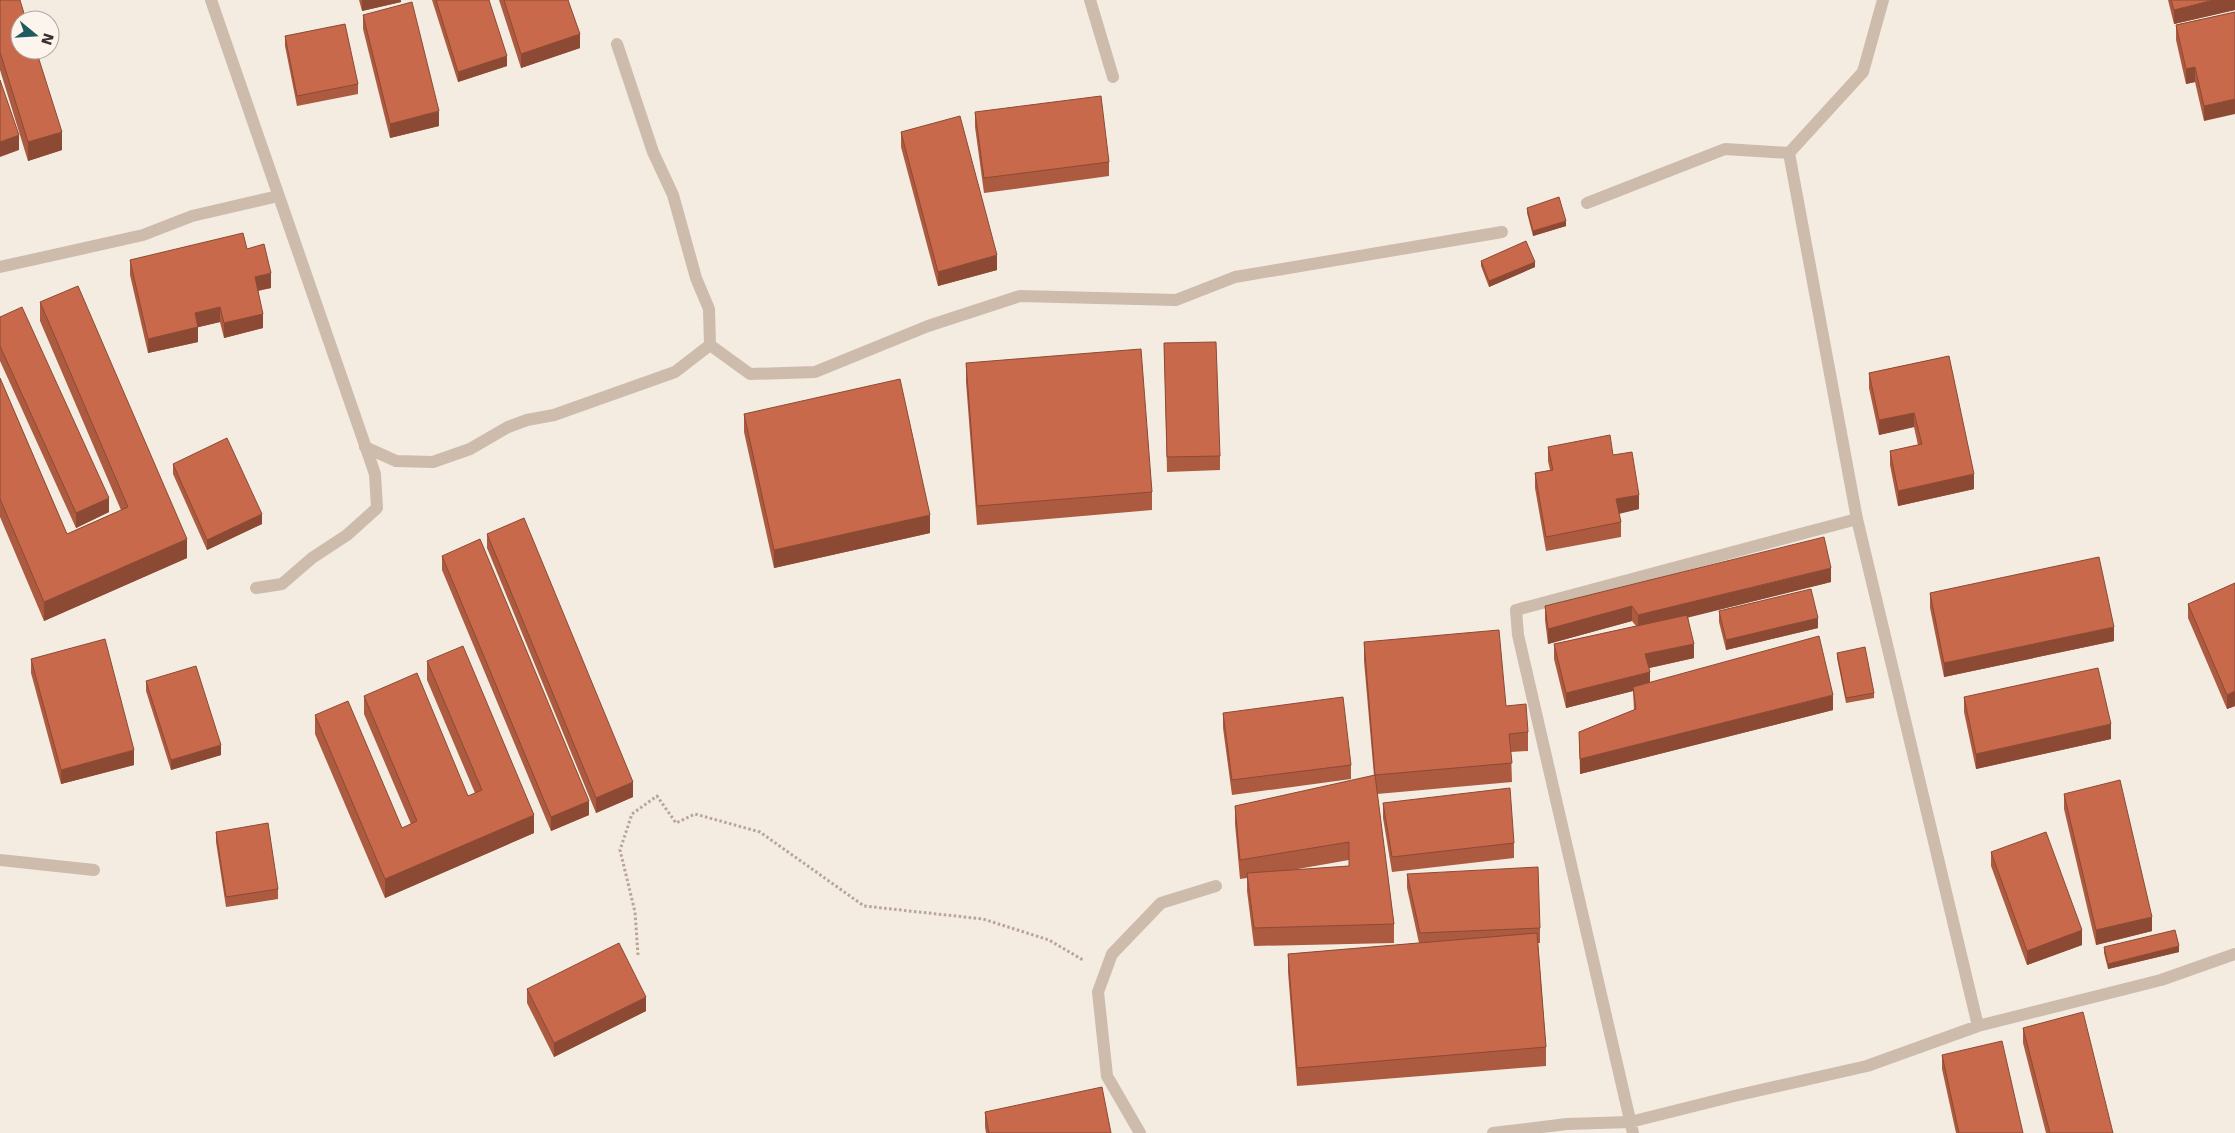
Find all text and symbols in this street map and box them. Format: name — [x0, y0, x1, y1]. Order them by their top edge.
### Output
north arrow — [10, 10, 60, 60]
text: N — [38, 31, 57, 47]

